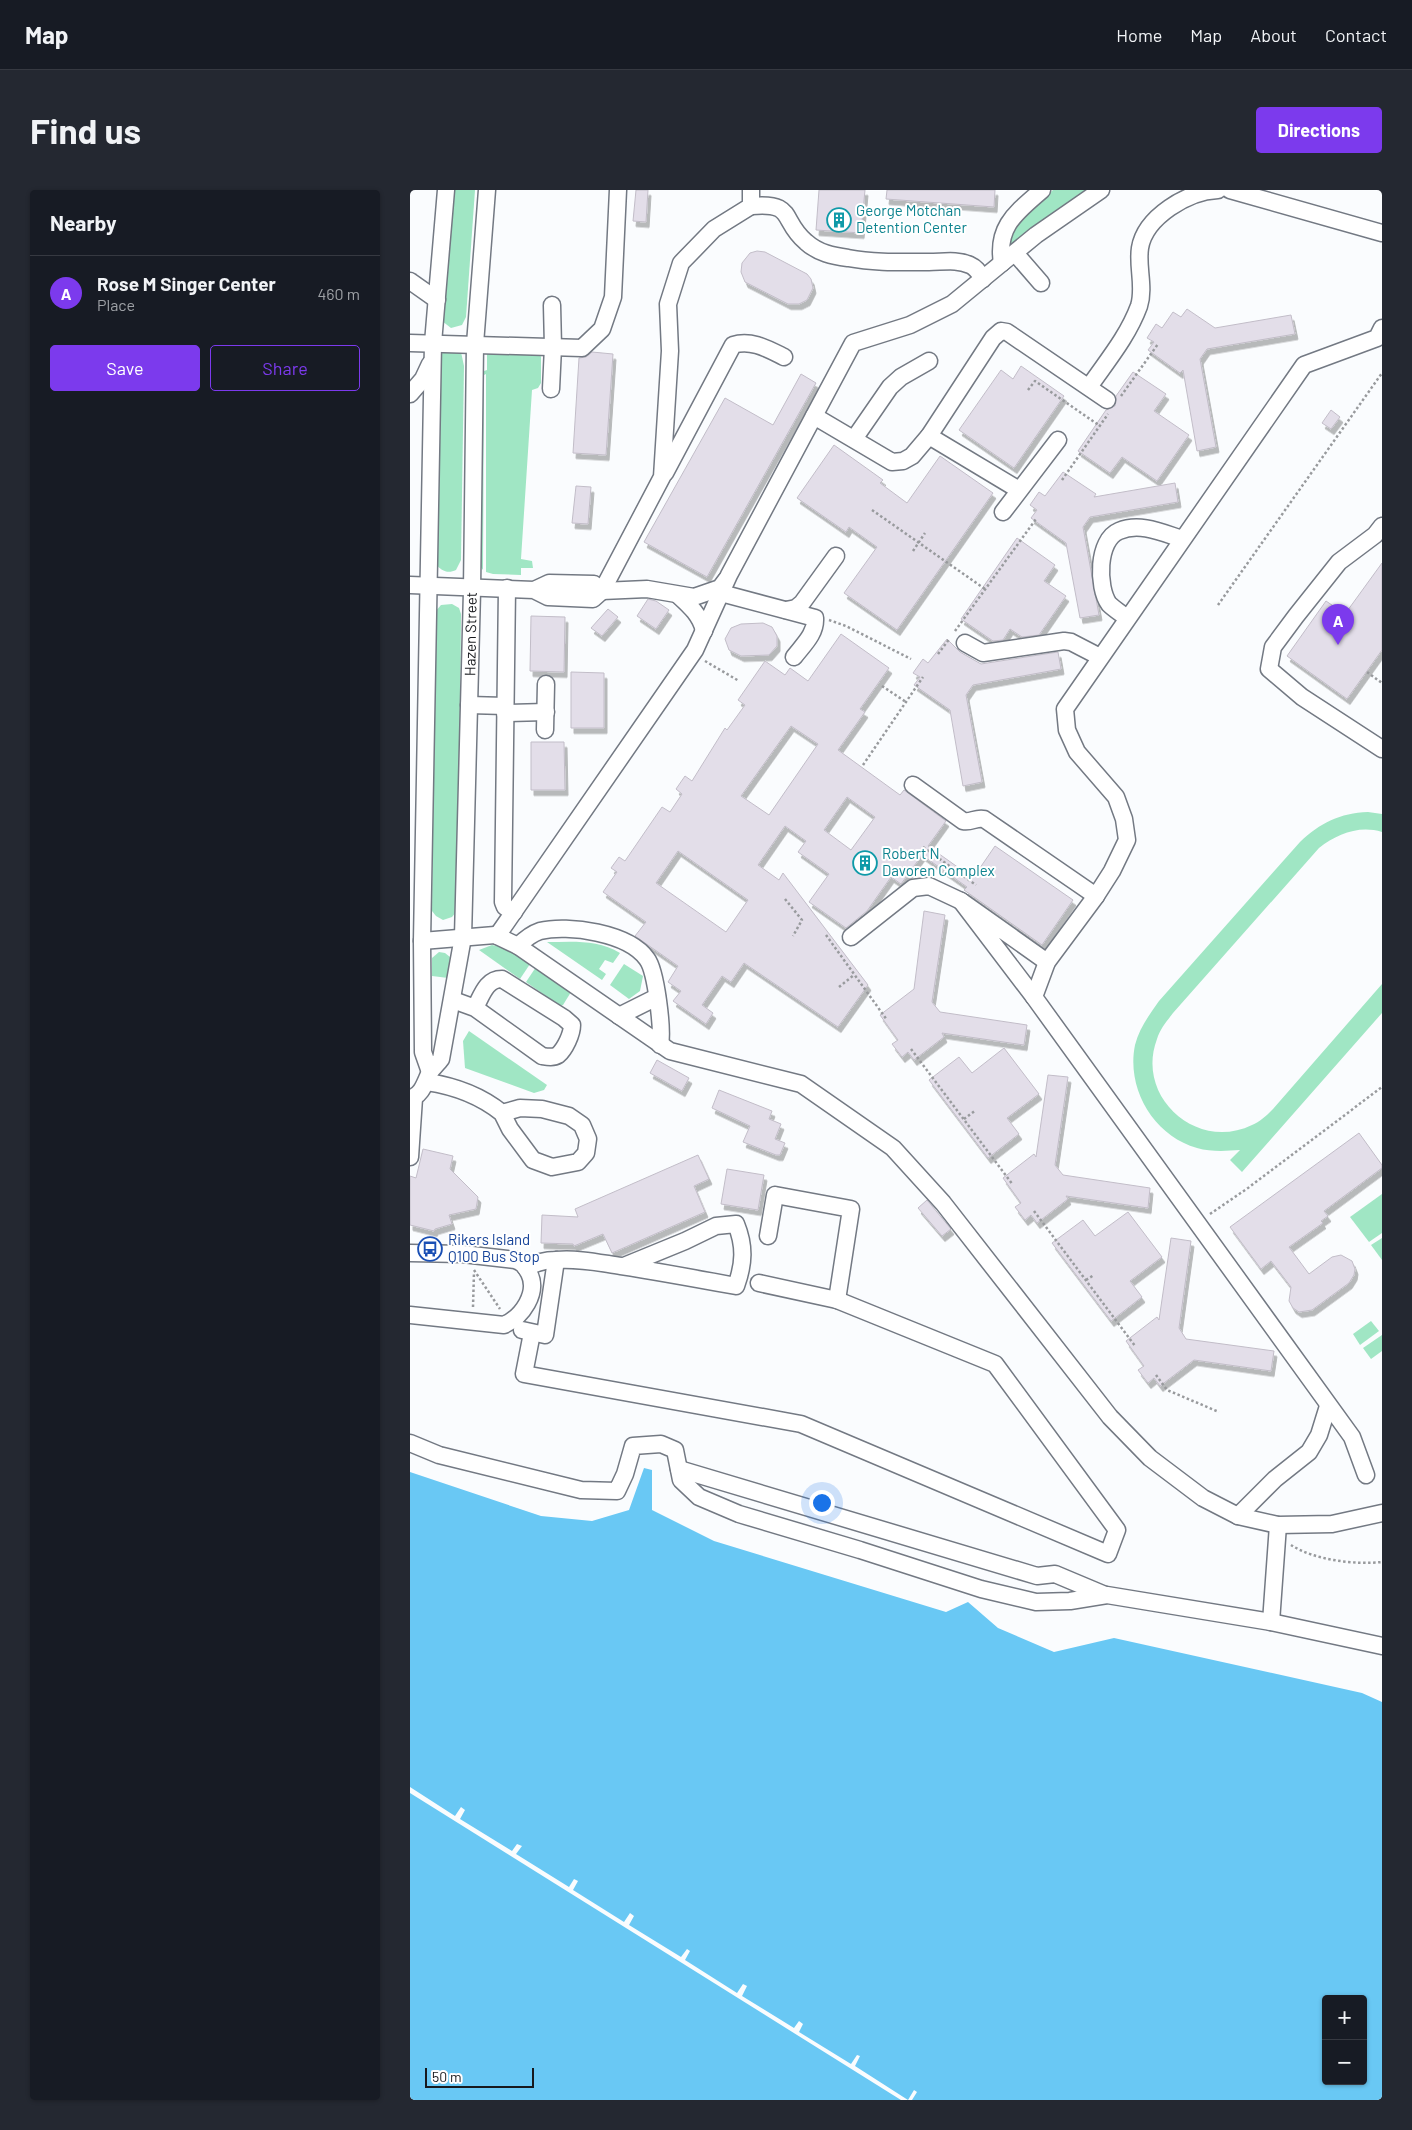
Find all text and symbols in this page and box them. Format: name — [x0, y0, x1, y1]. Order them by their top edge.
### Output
text: Map — [25, 20, 68, 49]
text: Home — [1116, 24, 1162, 46]
text: Map — [1190, 24, 1222, 46]
text: About — [1250, 24, 1297, 46]
text: Contact — [1325, 24, 1387, 46]
button: Directions — [1256, 107, 1382, 153]
text: Find us — [30, 109, 141, 151]
place label: George Motchan Detention Center — [856, 201, 967, 236]
building icon: George Motchan Detention Center — [826, 207, 852, 233]
text: Nearby — [50, 210, 116, 235]
text: Rose M Singer Center — [97, 272, 276, 295]
text: A — [61, 284, 71, 303]
text: 460 m — [317, 284, 360, 303]
text: Place — [97, 295, 135, 314]
button: Save — [50, 345, 200, 391]
button: Share — [210, 345, 360, 391]
street label: Hazen Street — [460, 592, 480, 676]
pin: A — [1322, 604, 1354, 645]
place label: Robert N Davoren Complex — [882, 844, 995, 879]
building icon: Robert N Davoren Complex — [852, 850, 878, 876]
place label: Rikers Island Q100 Bus Stop — [448, 1230, 540, 1265]
bus stop icon: Rikers Island Q100 Bus Stop — [417, 1236, 443, 1262]
your location — [809, 1490, 835, 1516]
map controls — [1322, 1995, 1367, 2085]
button: + — [1322, 1995, 1367, 2040]
button: − — [1322, 2040, 1367, 2085]
scale bar — [425, 2065, 534, 2088]
text: 50 m — [432, 2068, 461, 2085]

